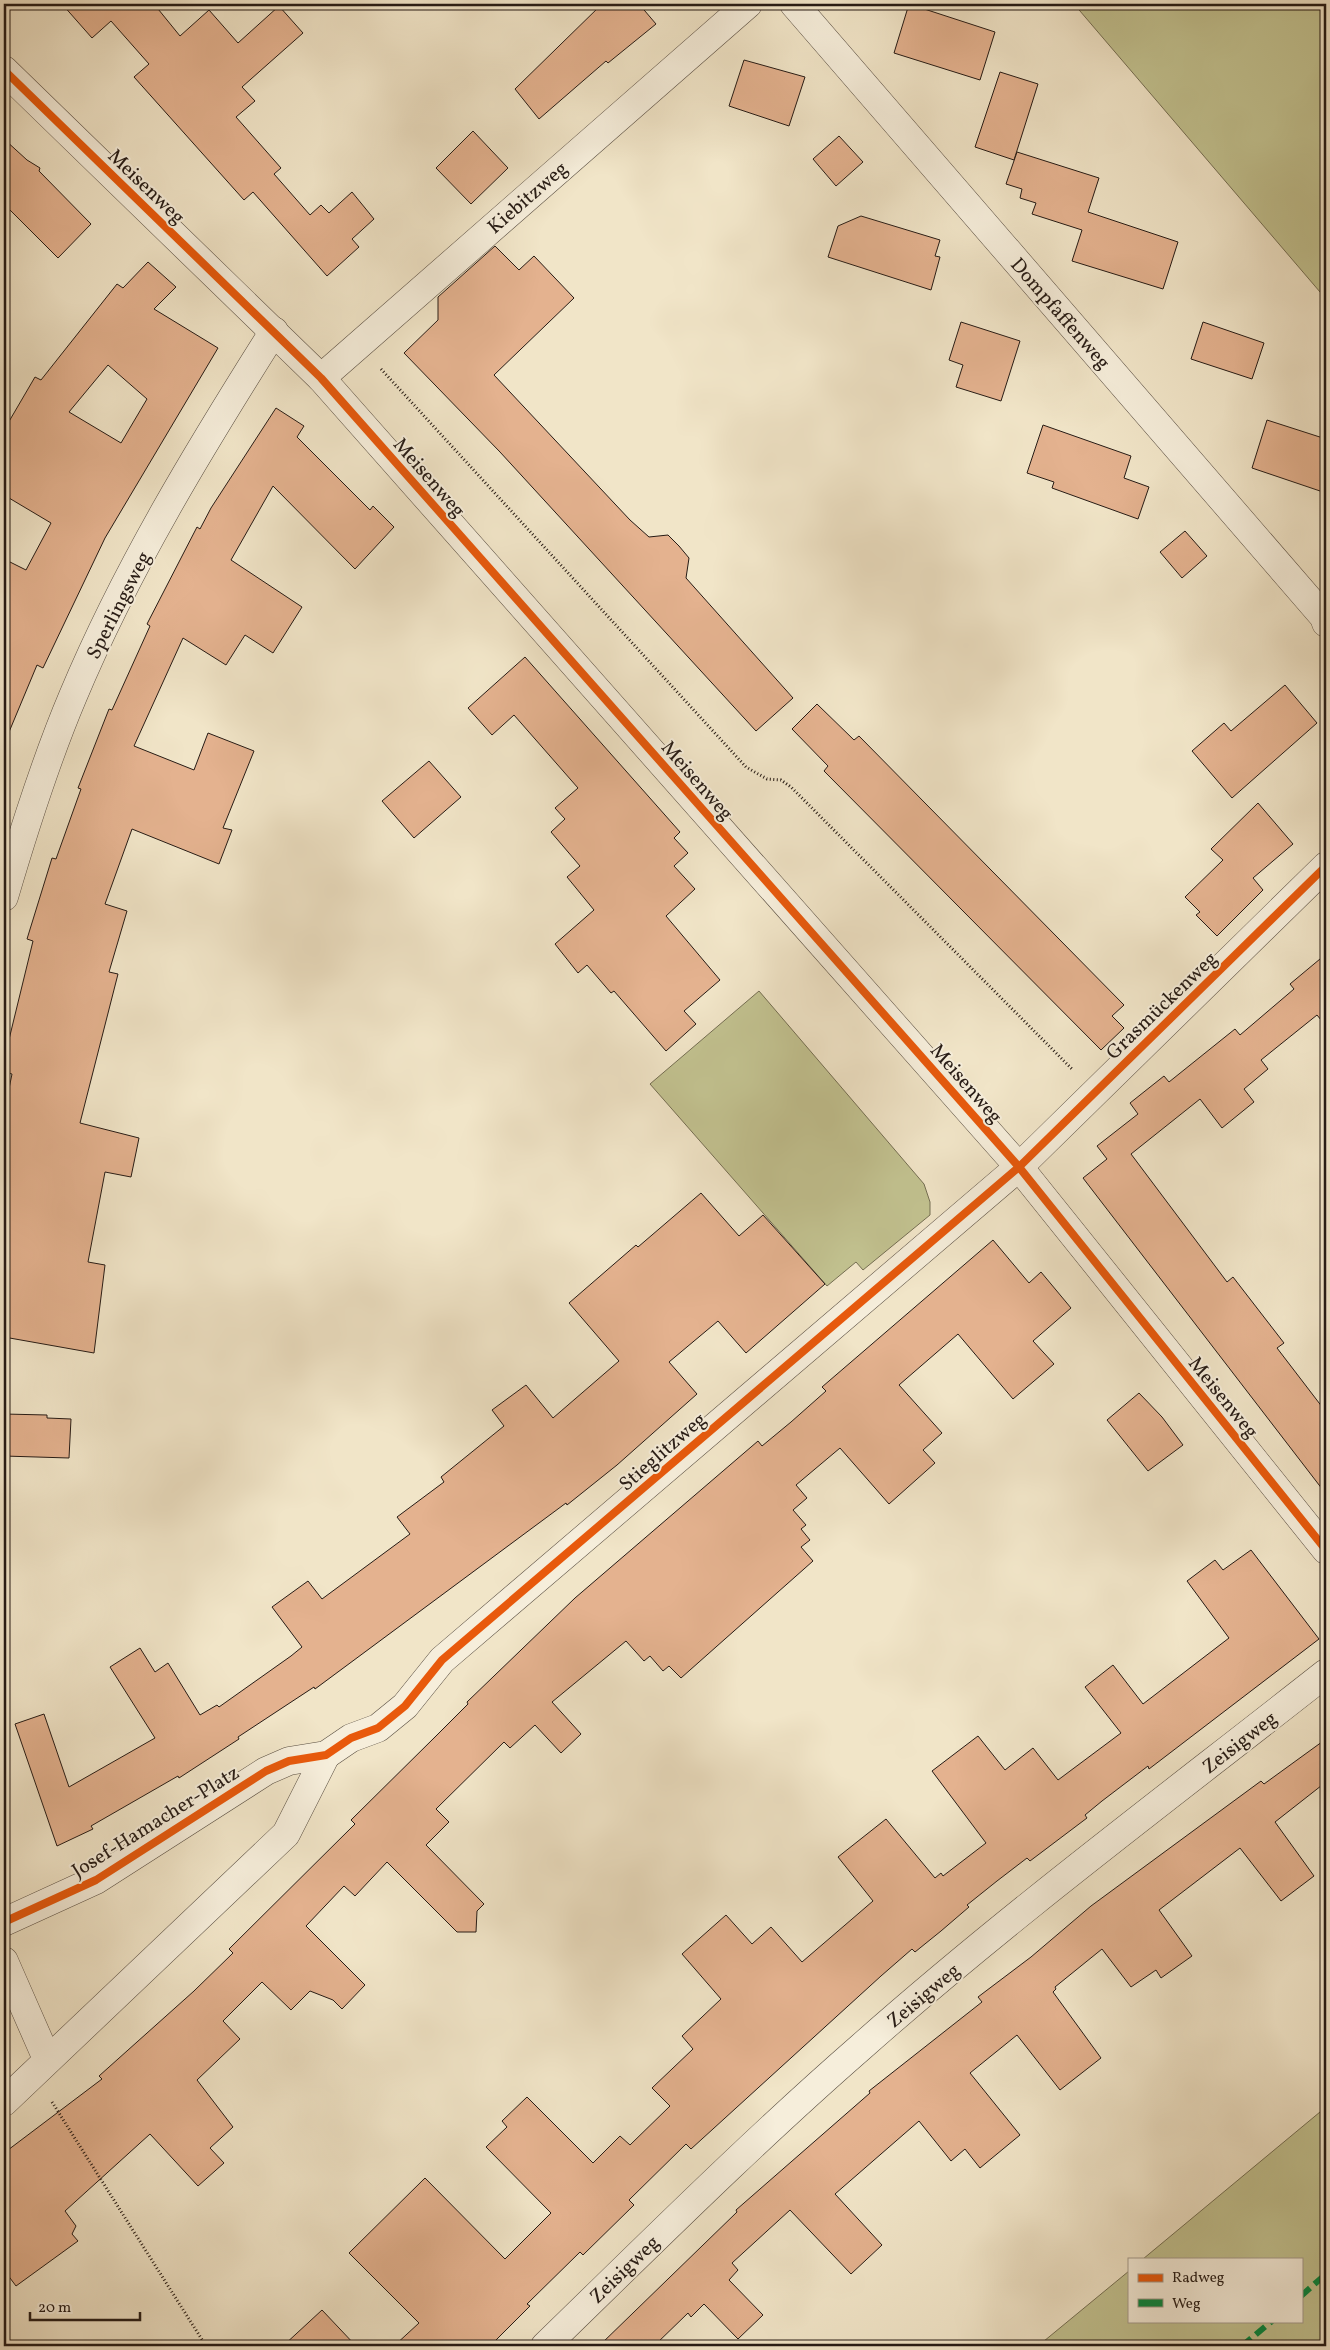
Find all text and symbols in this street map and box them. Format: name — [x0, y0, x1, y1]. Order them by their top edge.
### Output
street label: Meisenweg — [101, 143, 191, 232]
street label: Kiebitzweg — [482, 156, 574, 241]
street label: Dompfaffenweg — [1003, 252, 1116, 376]
street label: Meisenweg — [386, 432, 471, 524]
street label: Sperlingsweg — [81, 547, 159, 665]
street label: Meisenweg — [654, 735, 739, 827]
street label: Grasmückenweg — [1100, 946, 1224, 1067]
street label: Meisenweg — [923, 1038, 1008, 1130]
street label: Meisenweg — [1181, 1351, 1264, 1445]
street label: Stieglitzweg — [613, 1407, 713, 1498]
street label: Zeisigweg — [1197, 1705, 1283, 1782]
street label: Josef-Hamacher-Platz — [67, 1760, 245, 1886]
street label: Zeisigweg — [882, 1958, 967, 2036]
street label: Zeisigweg — [584, 2230, 667, 2311]
legend — [1128, 2258, 1302, 2322]
text: Radweg — [1172, 2268, 1225, 2289]
scale bar — [30, 2290, 140, 2322]
text: Weg — [1172, 2294, 1201, 2315]
text: 20 m — [38, 2298, 71, 2319]

